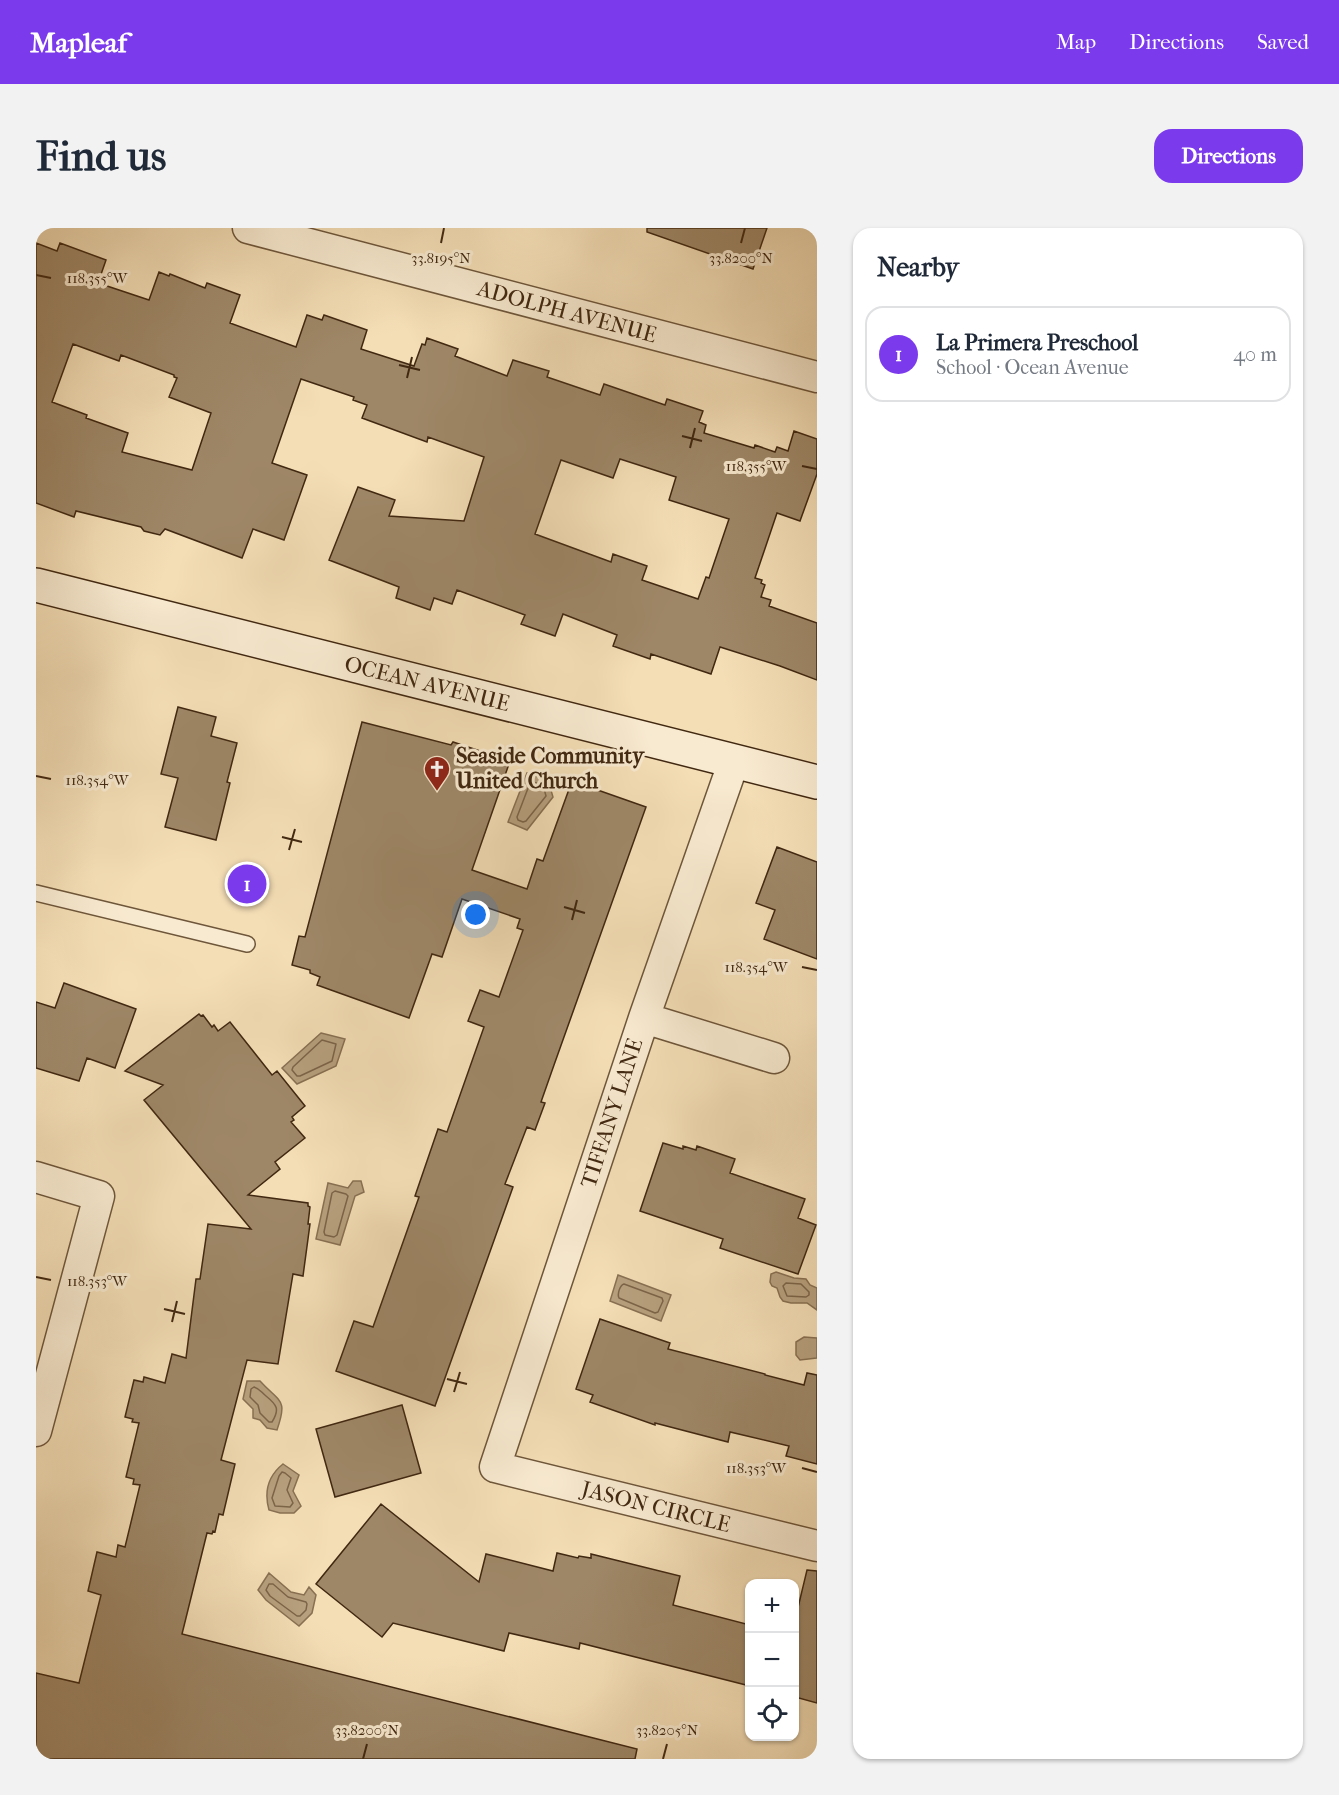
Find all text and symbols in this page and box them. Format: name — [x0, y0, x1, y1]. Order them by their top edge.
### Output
text: Mapleaf — [30, 26, 127, 59]
text: Map — [1056, 30, 1096, 54]
text: Directions — [1129, 30, 1224, 54]
text: Saved — [1257, 30, 1309, 54]
button: Directions — [1154, 129, 1303, 183]
text: Find us — [36, 132, 166, 181]
text: 33.8195°N — [411, 249, 471, 267]
text: 33.8200°N — [709, 249, 774, 267]
text: Nearby — [877, 252, 959, 283]
text: 118.355°W — [67, 269, 128, 287]
street label: ADOLPH AVENUE — [474, 275, 660, 348]
text: La Primera Preschool — [936, 330, 1138, 356]
text: 1 — [895, 343, 902, 366]
text: 40 m — [1233, 343, 1277, 366]
text: School · Ocean Avenue — [936, 356, 1129, 379]
text: 118.355°W — [726, 457, 787, 475]
street label: OCEAN AVENUE — [342, 651, 512, 717]
place label: Seaside Community United Church — [455, 743, 645, 794]
church icon: Seaside Community United Church — [422, 754, 452, 792]
text: 118.354°W — [66, 771, 130, 789]
pin: 1 — [228, 862, 266, 906]
your location — [461, 900, 490, 929]
text: 118.354°W — [725, 958, 789, 976]
street label: TIFFANY LANE — [576, 1035, 648, 1191]
text: 118.353°W — [67, 1272, 128, 1290]
text: 118.353°W — [726, 1459, 787, 1477]
street label: JASON CIRCLE — [577, 1475, 733, 1538]
map controls — [745, 1579, 799, 1741]
button: + — [745, 1579, 799, 1633]
button: − — [745, 1633, 799, 1687]
button: locate — [745, 1687, 799, 1741]
text: 33.8200°N — [335, 1721, 400, 1739]
text: 33.8205°N — [636, 1721, 699, 1739]

